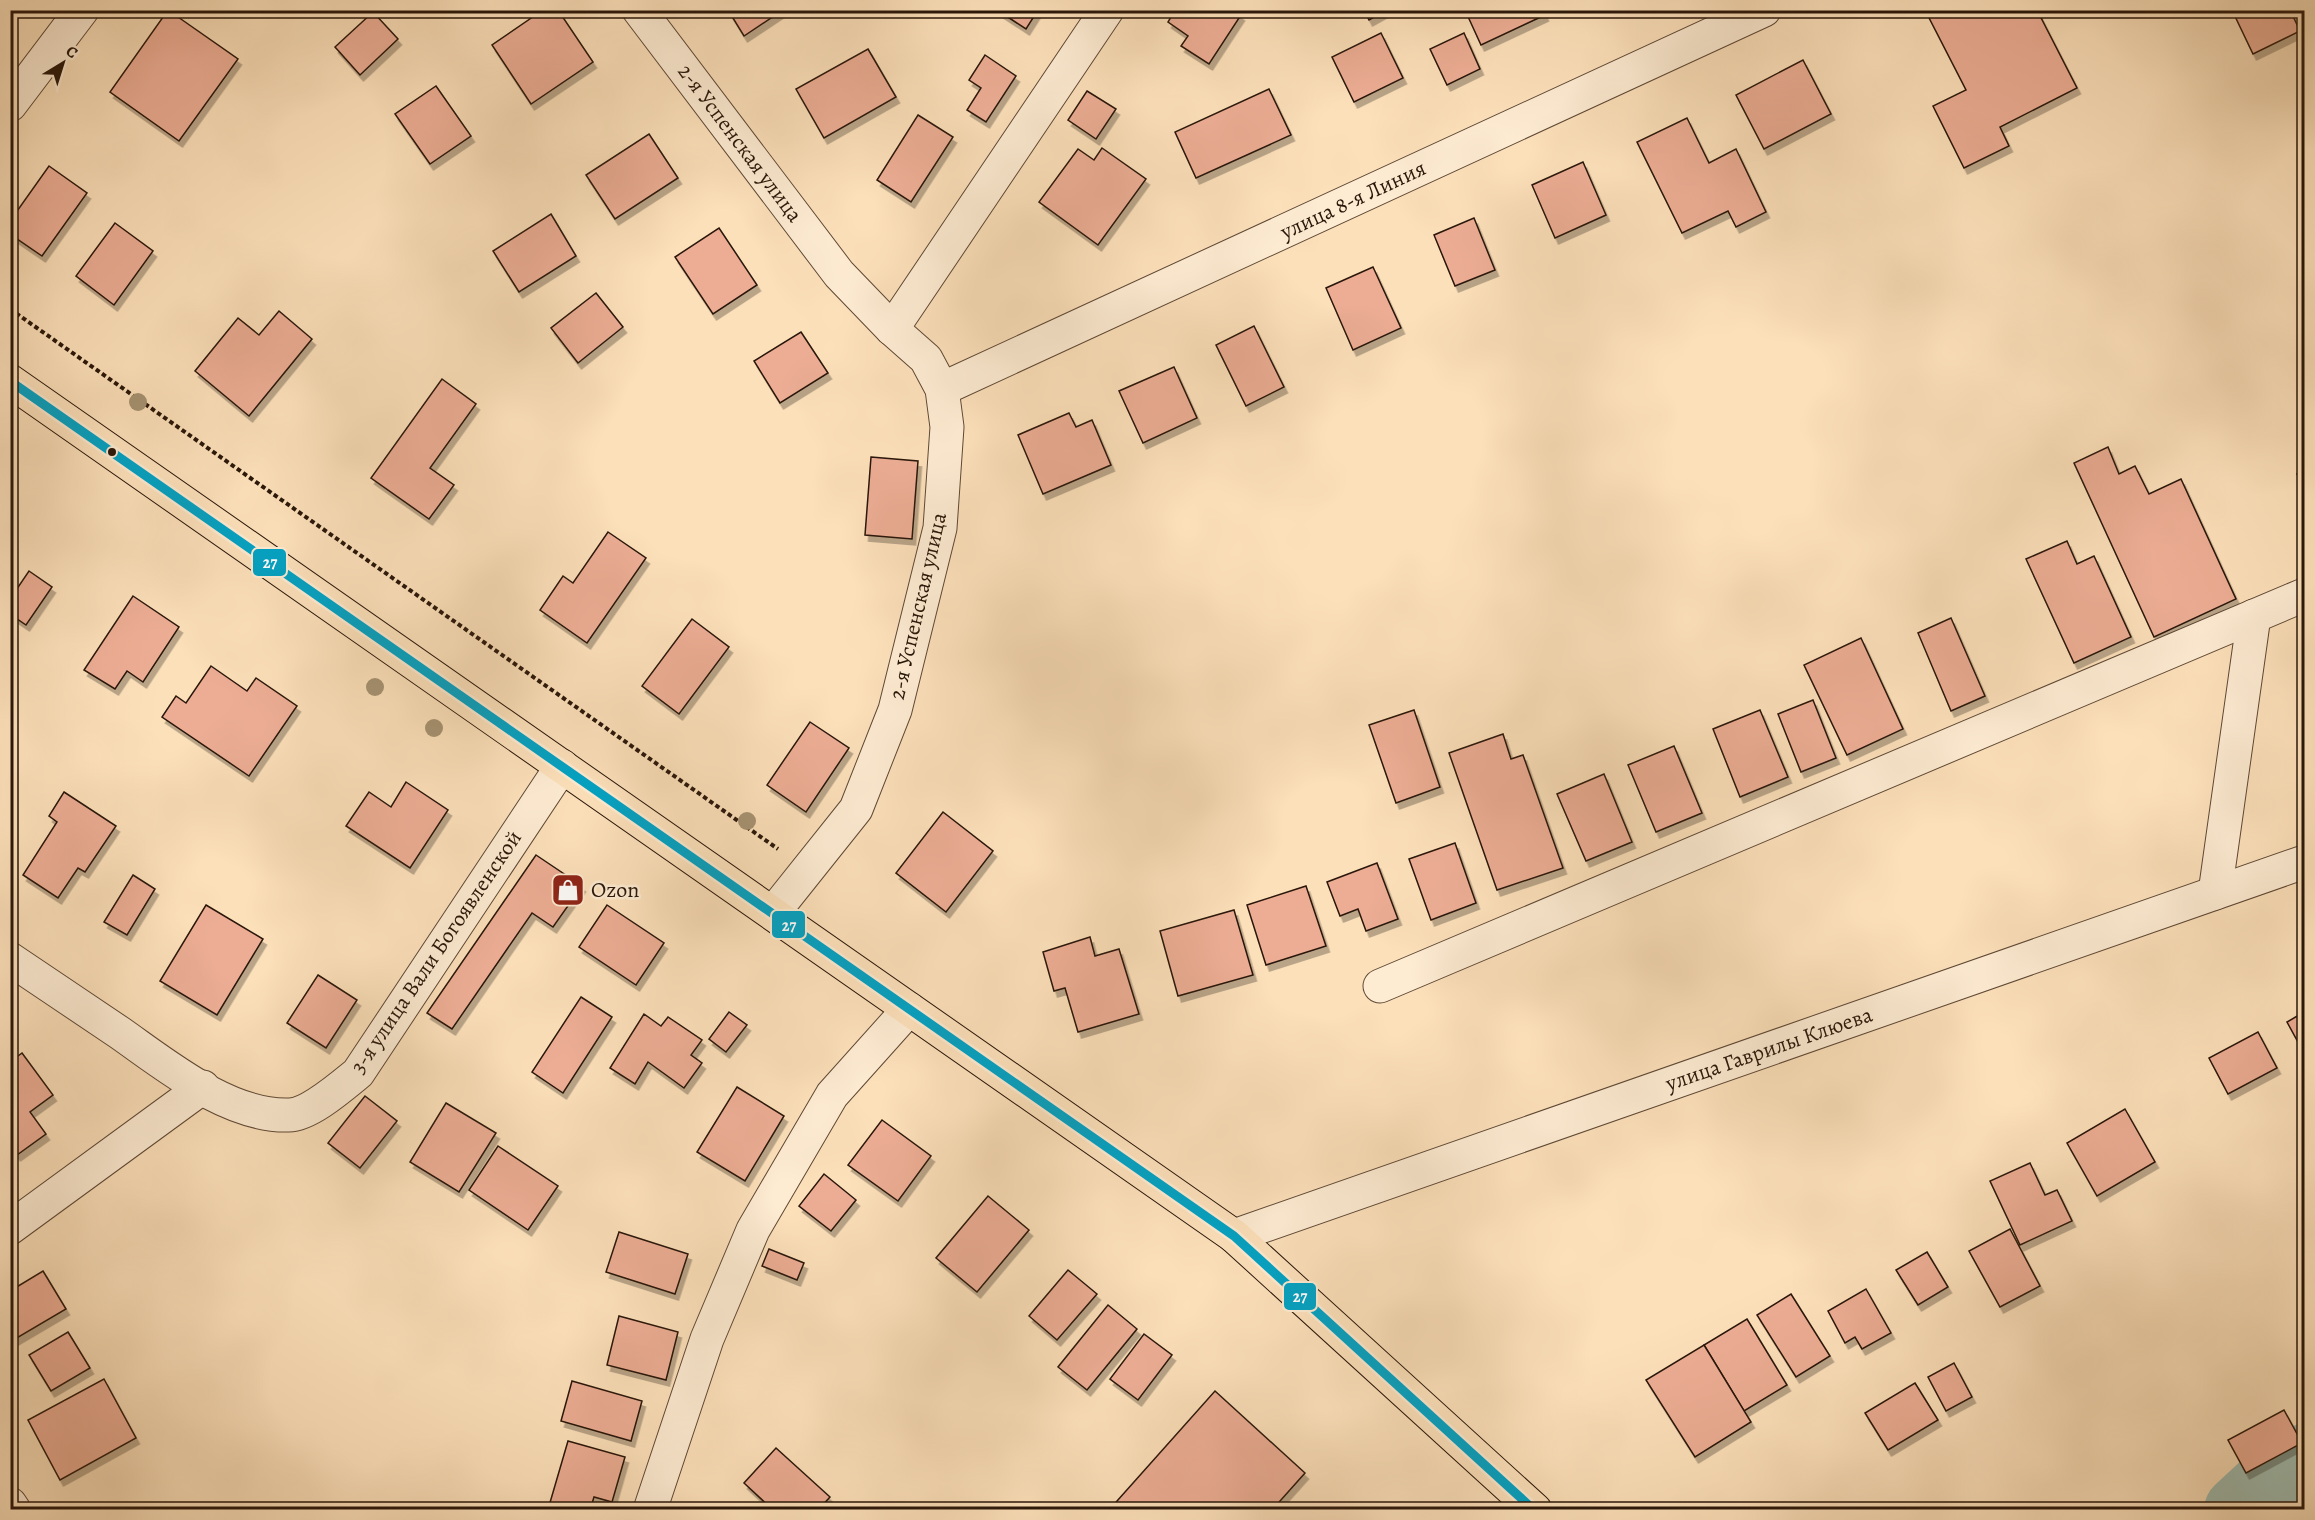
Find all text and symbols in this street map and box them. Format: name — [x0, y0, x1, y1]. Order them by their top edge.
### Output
north arrow — [33, 33, 93, 93]
text: С — [61, 40, 82, 64]
street label: 2-я Успенская улица — [671, 58, 810, 229]
street label: улица 8-я Линия — [1274, 153, 1431, 247]
unlabelled marker — [106, 446, 118, 458]
street label: 2-я Успенская улица — [882, 509, 954, 702]
line badge: 27 — [252, 548, 287, 577]
text: 27 — [263, 552, 277, 574]
street label: 3-я улица Вали Богоявленской — [343, 824, 529, 1080]
shop icon: Ozon — [550, 872, 586, 908]
place label: Ozon — [591, 875, 639, 905]
line badge: 27 — [771, 910, 806, 939]
text: 27 — [782, 915, 796, 937]
street label: улица Гаврилы Клюева — [1661, 999, 1877, 1099]
line badge: 27 — [1283, 1282, 1317, 1311]
text: 27 — [1293, 1286, 1307, 1308]

